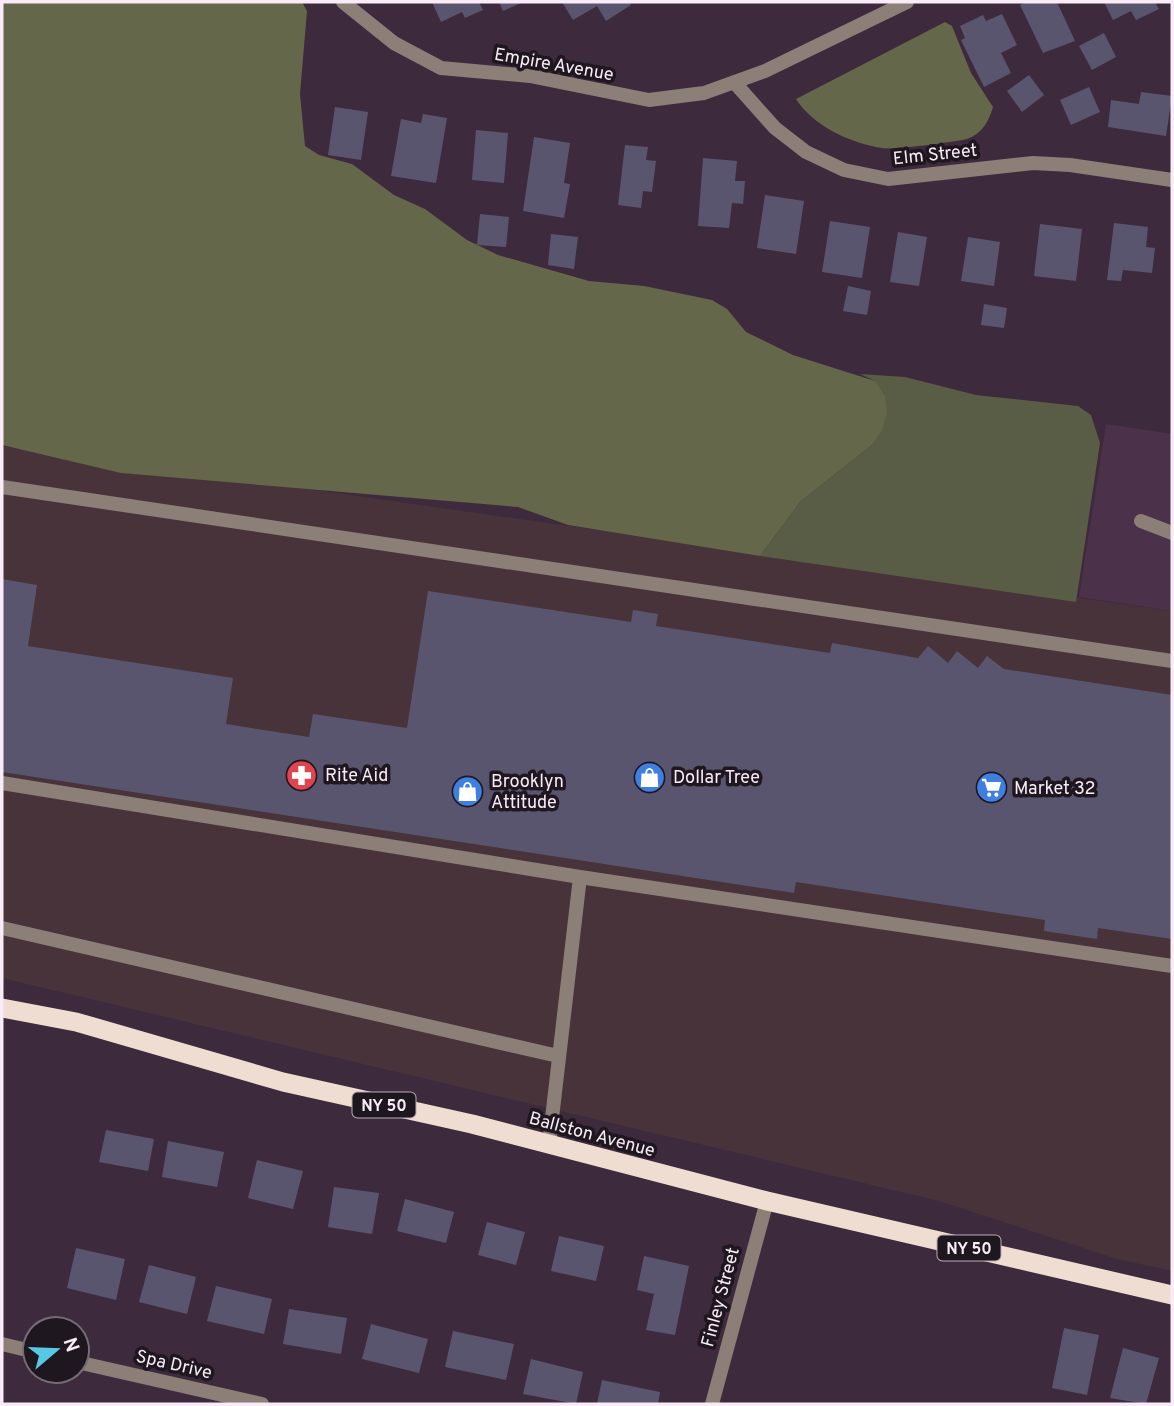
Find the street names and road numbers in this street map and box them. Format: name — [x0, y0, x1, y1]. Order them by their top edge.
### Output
street label: Empire Avenue — [492, 44, 615, 87]
street label: Elm Street — [892, 140, 978, 171]
road number: NY 50 — [352, 1092, 416, 1118]
street label: Ballston Avenue — [526, 1108, 657, 1163]
road number: NY 50 — [937, 1236, 1000, 1260]
street label: Finley Street — [697, 1245, 746, 1350]
street label: Spa Drive — [133, 1346, 214, 1385]

